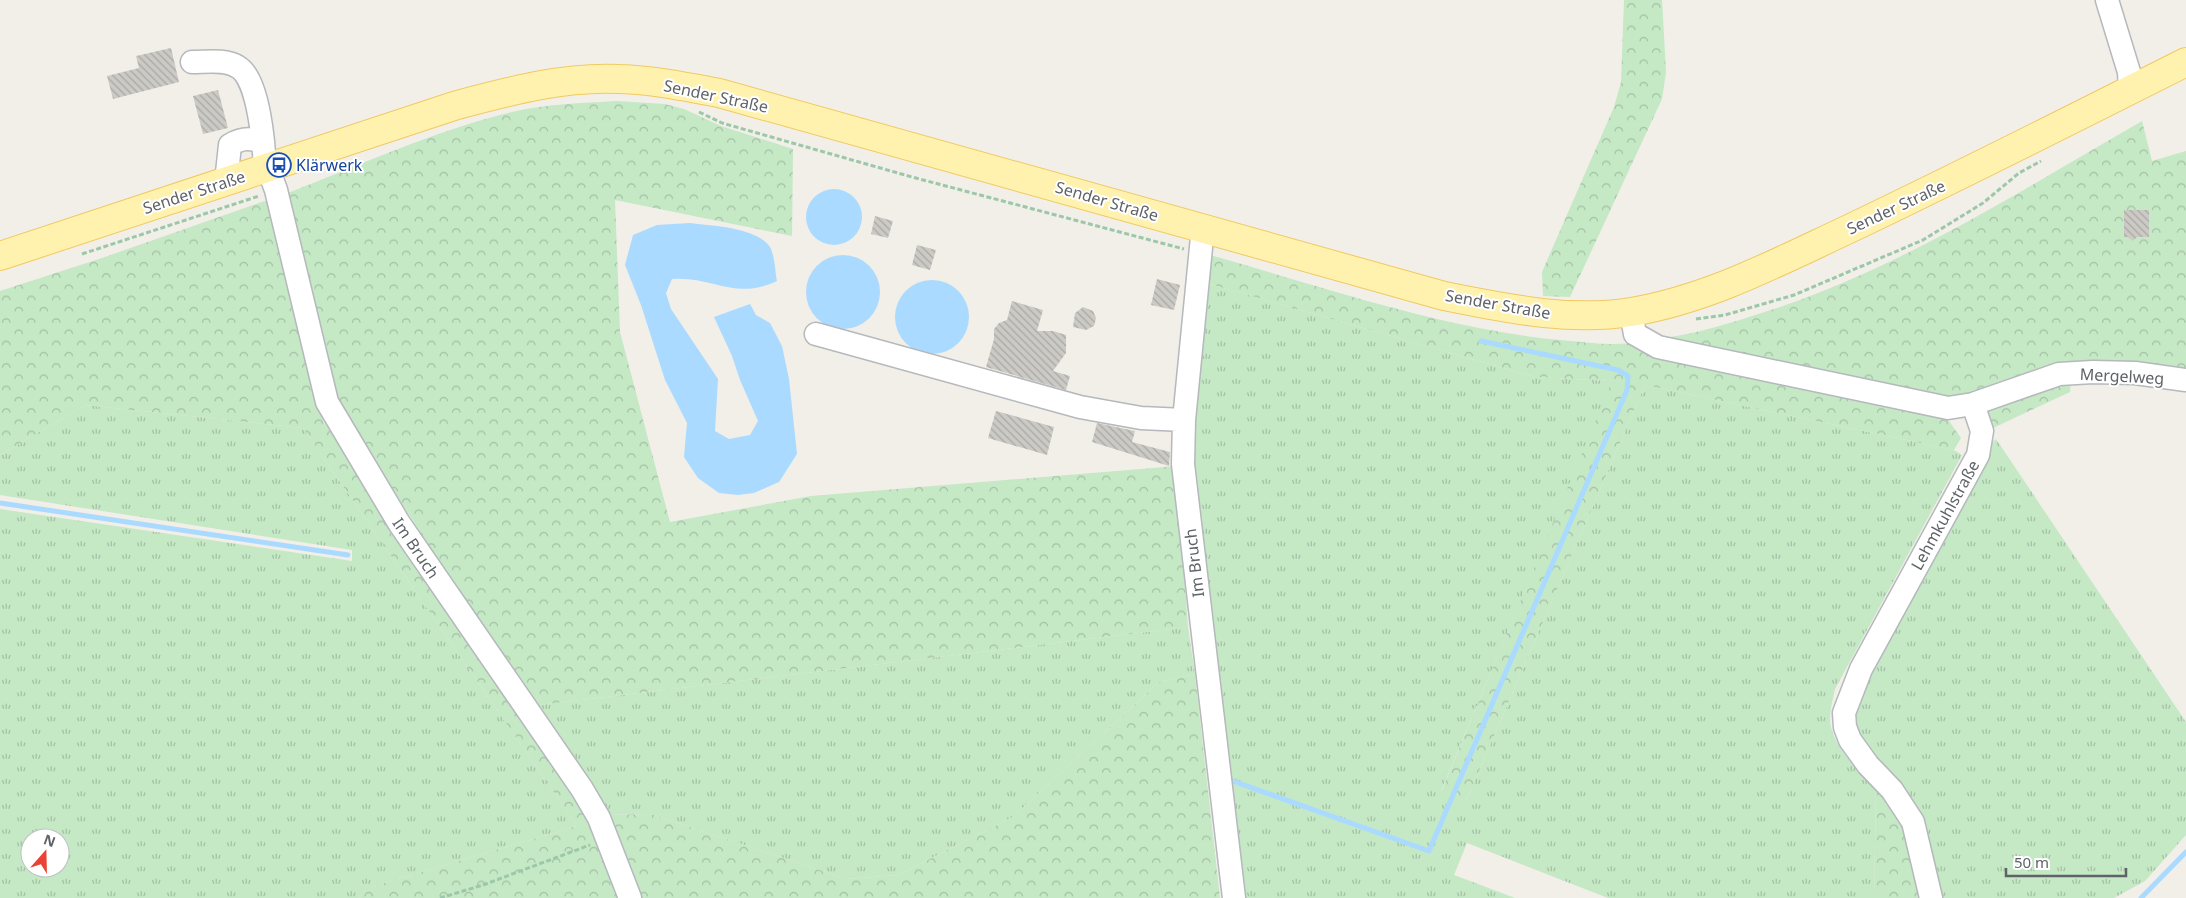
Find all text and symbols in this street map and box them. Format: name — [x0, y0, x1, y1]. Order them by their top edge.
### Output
street label: Sender Straße — [662, 74, 770, 118]
bus stop icon: Klärwerk — [266, 152, 292, 178]
place label: Klärwerk — [296, 154, 363, 176]
street label: Sender Straße — [140, 165, 248, 219]
street label: Sender Straße — [1843, 175, 1949, 239]
street label: Sender Straße — [1053, 176, 1161, 226]
street label: Sender Straße — [1444, 284, 1552, 324]
street label: Mergelweg — [2079, 363, 2165, 389]
street label: Lehmkuhlstraße — [1906, 456, 1984, 574]
street label: Im Bruch — [388, 513, 444, 583]
street label: Im Bruch — [1179, 527, 1209, 599]
north arrow — [20, 828, 70, 878]
text: N — [41, 829, 58, 851]
scale bar — [2006, 846, 2126, 878]
text: 50 m — [2014, 852, 2049, 872]

